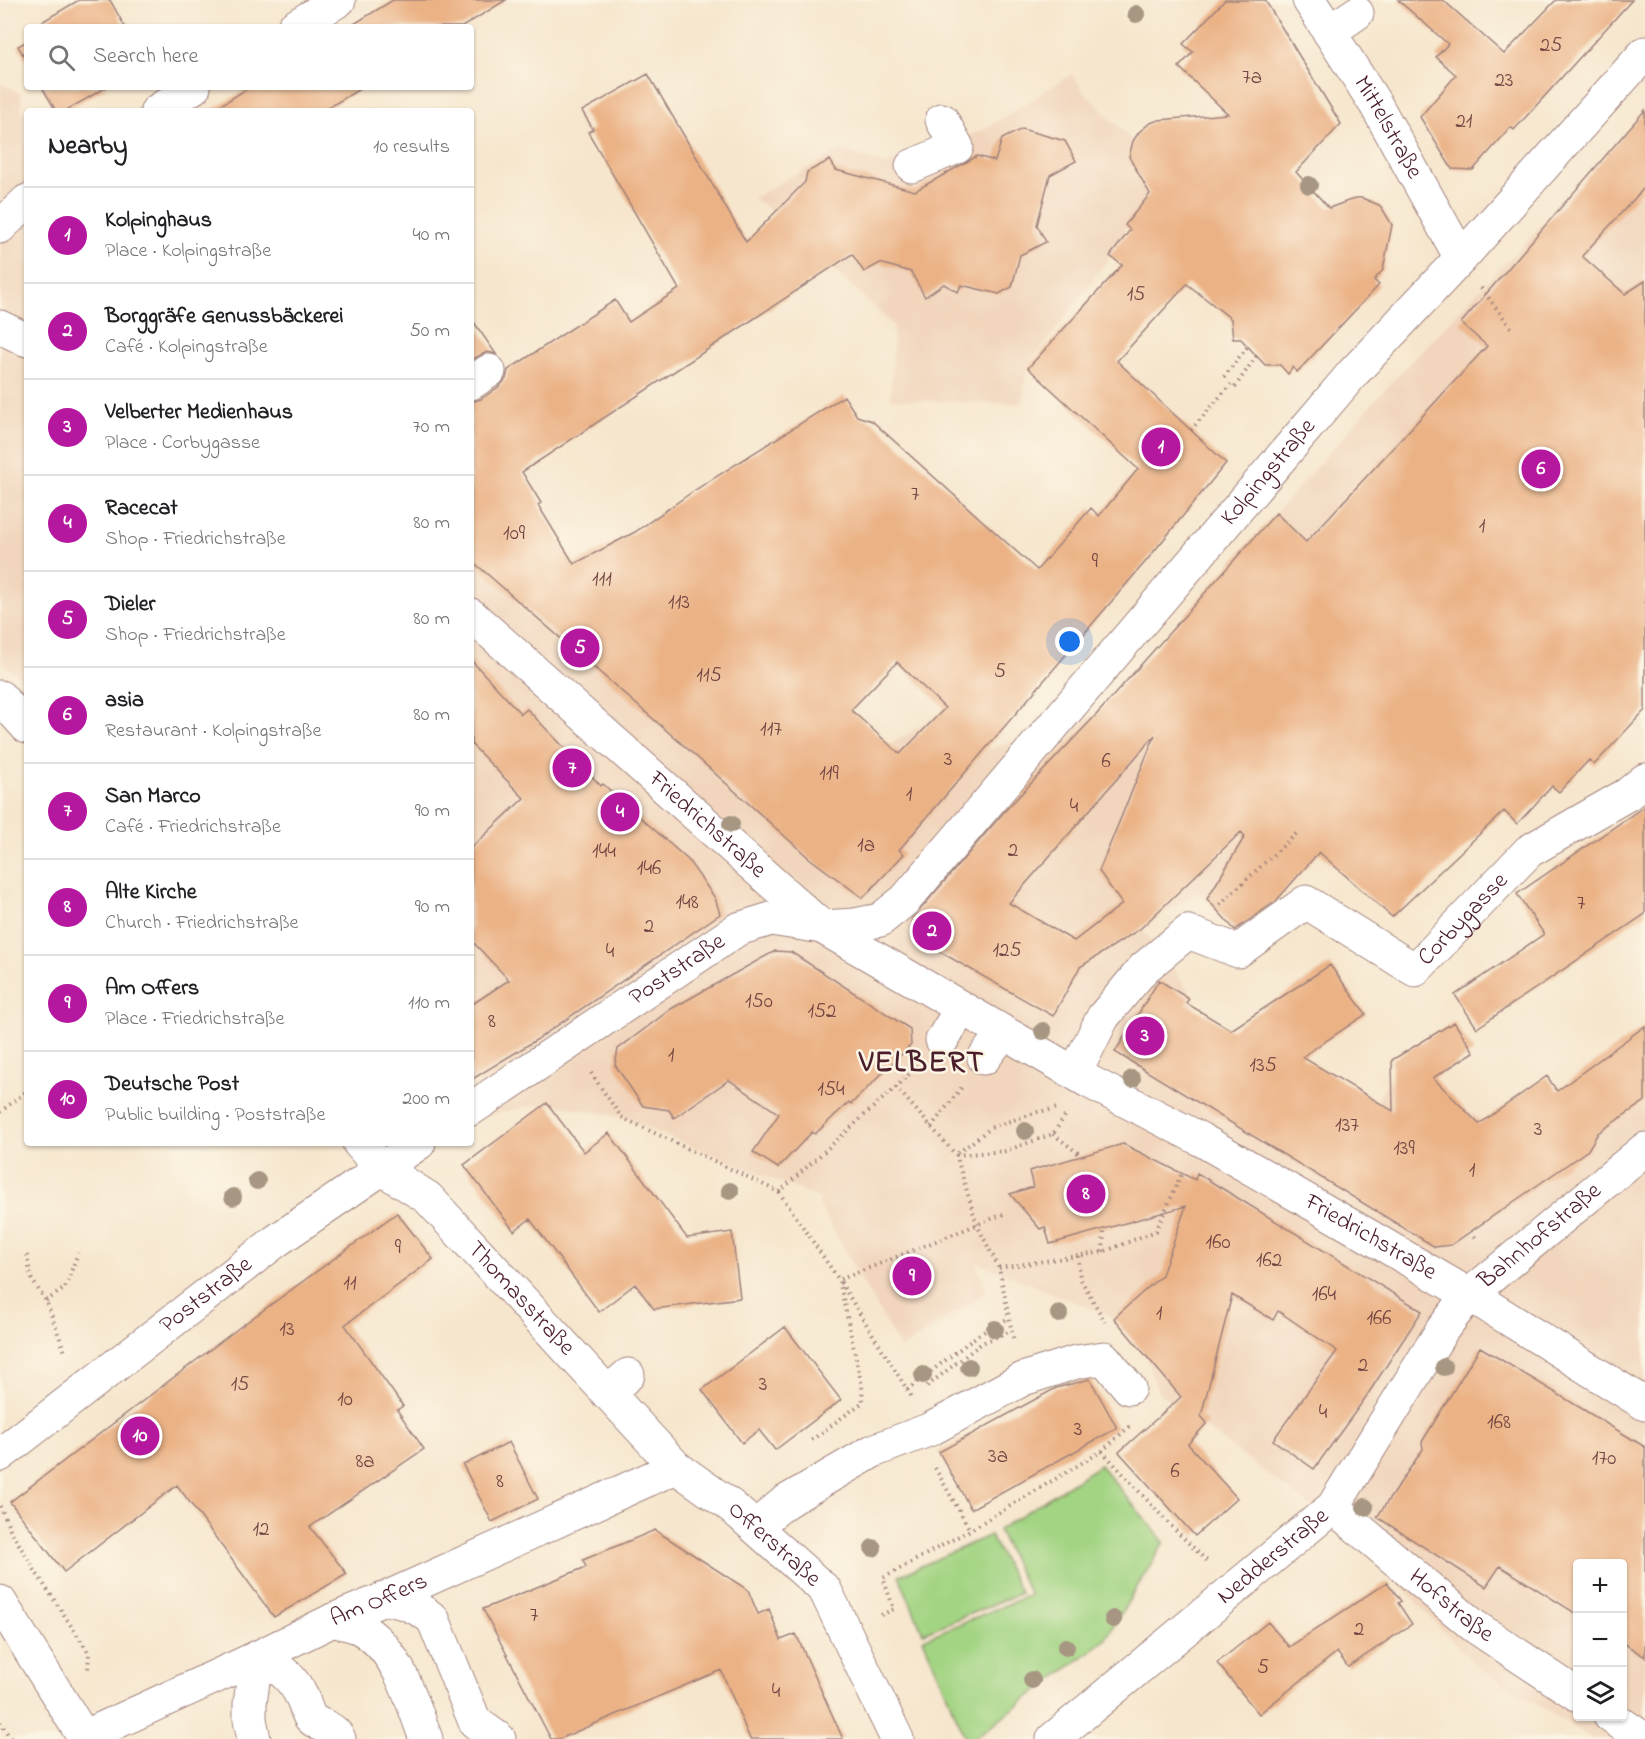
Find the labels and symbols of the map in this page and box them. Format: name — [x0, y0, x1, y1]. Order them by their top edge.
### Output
house number: 25 — [1540, 31, 1562, 61]
house number: 7a — [1242, 63, 1262, 93]
house number: 23 — [1494, 66, 1514, 96]
street label: Mittelstraße — [1344, 69, 1431, 186]
house number: 21 — [1455, 107, 1473, 137]
house number: 15 — [1127, 280, 1145, 310]
street label: Kolpingstraße — [1213, 411, 1325, 534]
pin: 1 — [1142, 424, 1180, 470]
pin: 6 — [1522, 446, 1560, 492]
house number: 7 — [911, 480, 920, 510]
house number: 1 — [1479, 512, 1486, 542]
house number: 109 — [503, 519, 526, 549]
house number: 9 — [1092, 547, 1099, 577]
house number: 111 — [592, 565, 612, 595]
house number: 113 — [668, 588, 690, 618]
pin: 5 — [560, 626, 600, 670]
your location — [1055, 627, 1084, 656]
house number: 5 — [994, 657, 1006, 687]
house number: 115 — [696, 661, 722, 691]
house number: 117 — [760, 715, 782, 745]
house number: 3 — [944, 745, 952, 775]
pin: 7 — [552, 746, 592, 790]
house number: 6 — [1101, 747, 1111, 777]
house number: 119 — [819, 759, 840, 789]
street label: Friedrichstraße — [640, 762, 774, 887]
house number: 1 — [906, 780, 913, 810]
pin: 4 — [600, 790, 640, 834]
house number: 4 — [1070, 792, 1079, 822]
house number: 1a — [857, 831, 875, 861]
house number: 2 — [1008, 836, 1018, 866]
house number: 144 — [592, 837, 616, 867]
house number: 146 — [637, 854, 661, 884]
street label: Corbygasse — [1410, 865, 1517, 974]
house number: 148 — [675, 888, 699, 918]
house number: 7 — [1577, 889, 1586, 919]
pin: 2 — [912, 908, 952, 954]
house number: 2 — [644, 912, 654, 942]
street label: Poststraße — [622, 925, 733, 1015]
house number: 125 — [992, 936, 1022, 966]
house number: 4 — [606, 937, 615, 967]
house number: 150 — [745, 987, 773, 1017]
house number: 152 — [807, 997, 837, 1027]
house number: 8 — [488, 1007, 496, 1037]
pin: 3 — [1126, 1014, 1164, 1058]
house number: 1 — [668, 1041, 675, 1071]
district label: VELBERT — [858, 1042, 985, 1086]
house number: 135 — [1249, 1051, 1277, 1081]
house number: 154 — [817, 1075, 845, 1105]
house number: 137 — [1335, 1111, 1359, 1141]
house number: 3 — [1534, 1115, 1542, 1145]
house number: 139 — [1393, 1134, 1416, 1164]
house number: 1 — [1469, 1156, 1476, 1186]
pin: 8 — [1066, 1172, 1106, 1216]
street label: Bahnhofstraße — [1470, 1174, 1610, 1299]
street label: Friedrichstraße — [1297, 1185, 1443, 1290]
house number: 160 — [1206, 1228, 1231, 1258]
house number: 9 — [395, 1233, 402, 1263]
street label: Thomasstraße — [459, 1233, 583, 1364]
house number: 162 — [1256, 1246, 1282, 1276]
street label: Poststraße — [152, 1248, 260, 1342]
pin: 9 — [892, 1254, 932, 1298]
house number: 11 — [343, 1269, 357, 1299]
house number: 164 — [1312, 1280, 1337, 1310]
house number: 1 — [1156, 1299, 1163, 1329]
house number: 166 — [1366, 1304, 1392, 1334]
house number: 13 — [279, 1315, 295, 1345]
house number: 2 — [1358, 1351, 1368, 1381]
house number: 15 — [231, 1370, 249, 1400]
house number: 3 — [759, 1370, 767, 1400]
house number: 10 — [337, 1385, 353, 1415]
house number: 4 — [1319, 1398, 1328, 1428]
house number: 168 — [1487, 1408, 1511, 1438]
pin: 10 — [120, 1414, 160, 1458]
house number: 3 — [1074, 1415, 1082, 1445]
house number: 3a — [988, 1442, 1008, 1472]
house number: 170 — [1592, 1444, 1616, 1474]
house number: 8a — [355, 1447, 375, 1477]
house number: 6 — [1170, 1457, 1180, 1487]
house number: 8 — [496, 1467, 504, 1497]
street label: Offerstraße — [719, 1493, 829, 1596]
street label: Nedderstraße — [1210, 1499, 1337, 1613]
house number: 12 — [252, 1515, 270, 1545]
street label: Hofstraße — [1401, 1560, 1501, 1652]
street label: Am Offers — [325, 1564, 433, 1637]
house number: 7 — [530, 1601, 539, 1631]
house number: 2 — [1354, 1615, 1364, 1645]
house number: 5 — [1257, 1653, 1269, 1683]
house number: 4 — [772, 1677, 781, 1707]

